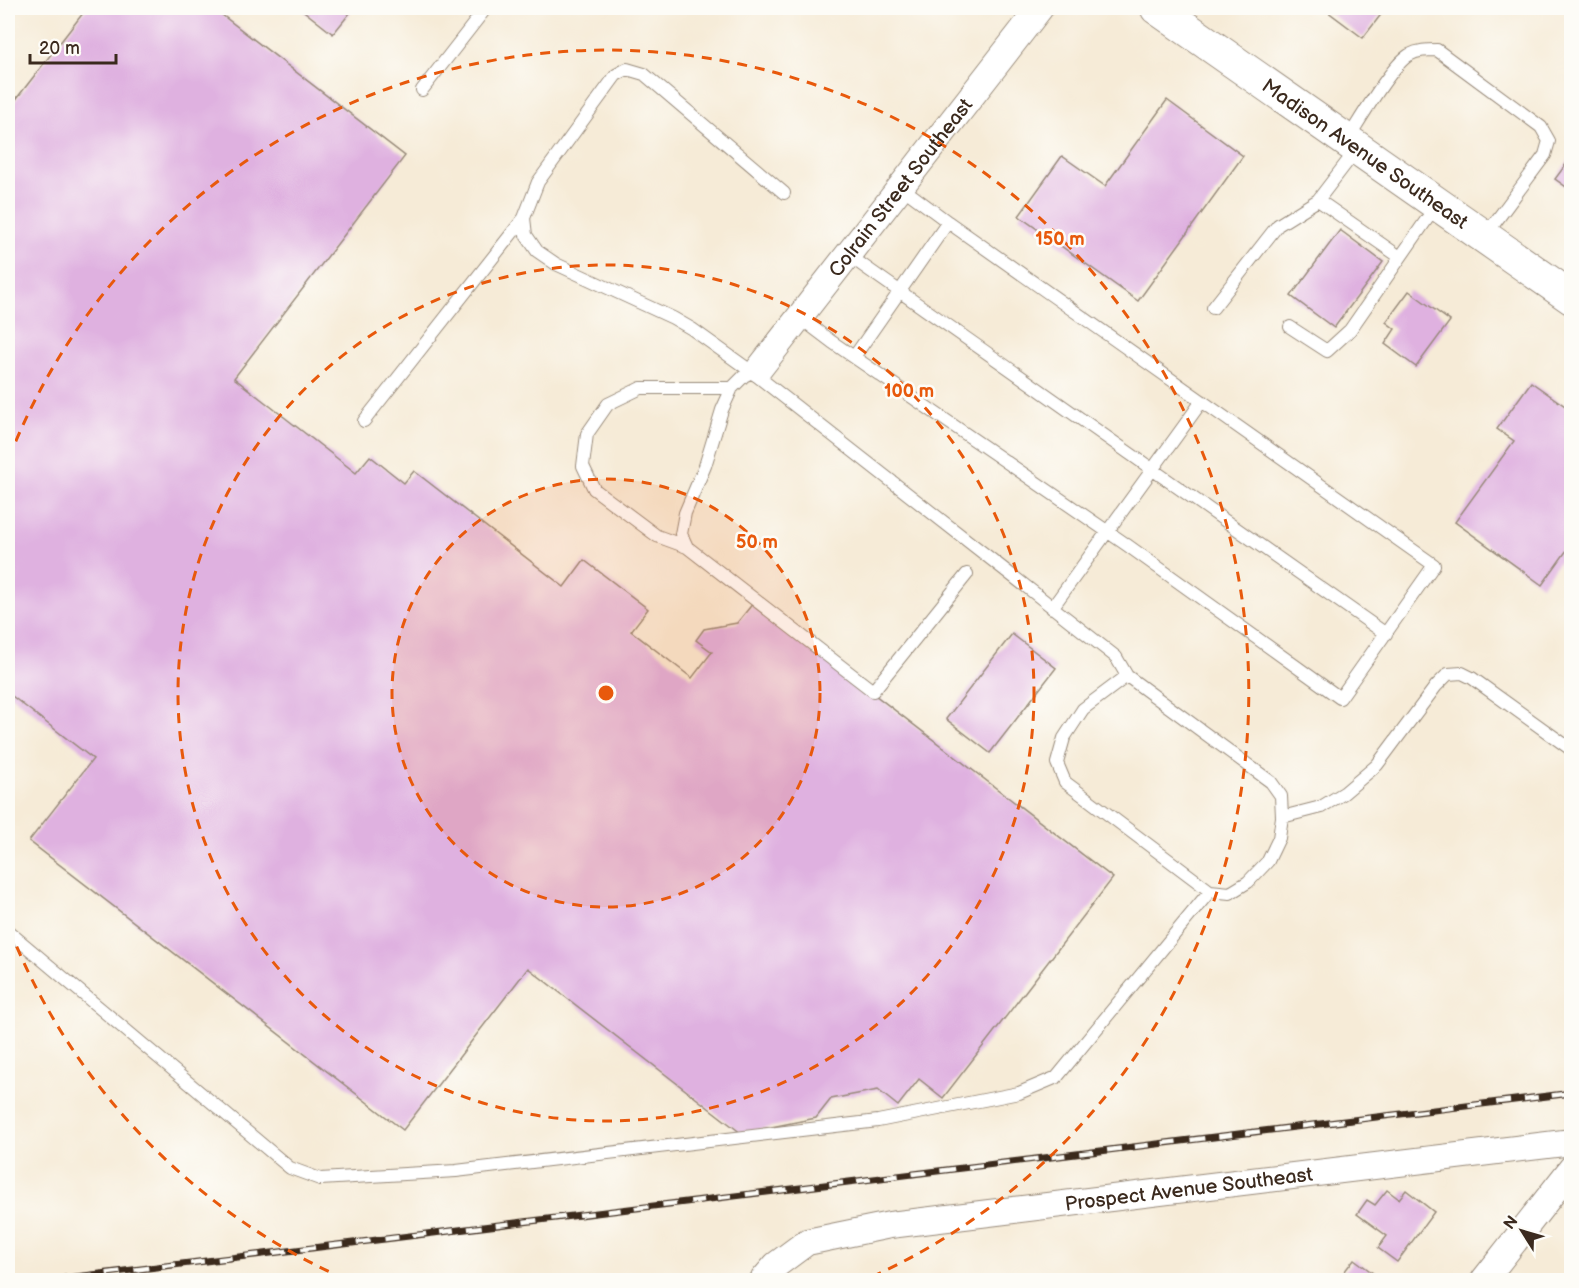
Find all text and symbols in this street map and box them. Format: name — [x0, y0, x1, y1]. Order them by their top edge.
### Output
scale bar — [30, 27, 116, 65]
text: 20 m — [39, 38, 80, 59]
street label: Madison Avenue Southeast — [1257, 74, 1472, 235]
street label: Colrain Street Southeast — [824, 94, 978, 282]
text: 150 m — [1035, 229, 1085, 250]
text: 100 m — [884, 381, 934, 402]
text: 50 m — [736, 532, 778, 553]
centre of rings — [596, 683, 616, 703]
street label: Prospect Avenue Southeast — [1063, 1163, 1314, 1217]
north arrow — [1492, 1201, 1552, 1261]
text: N — [1500, 1212, 1522, 1233]

